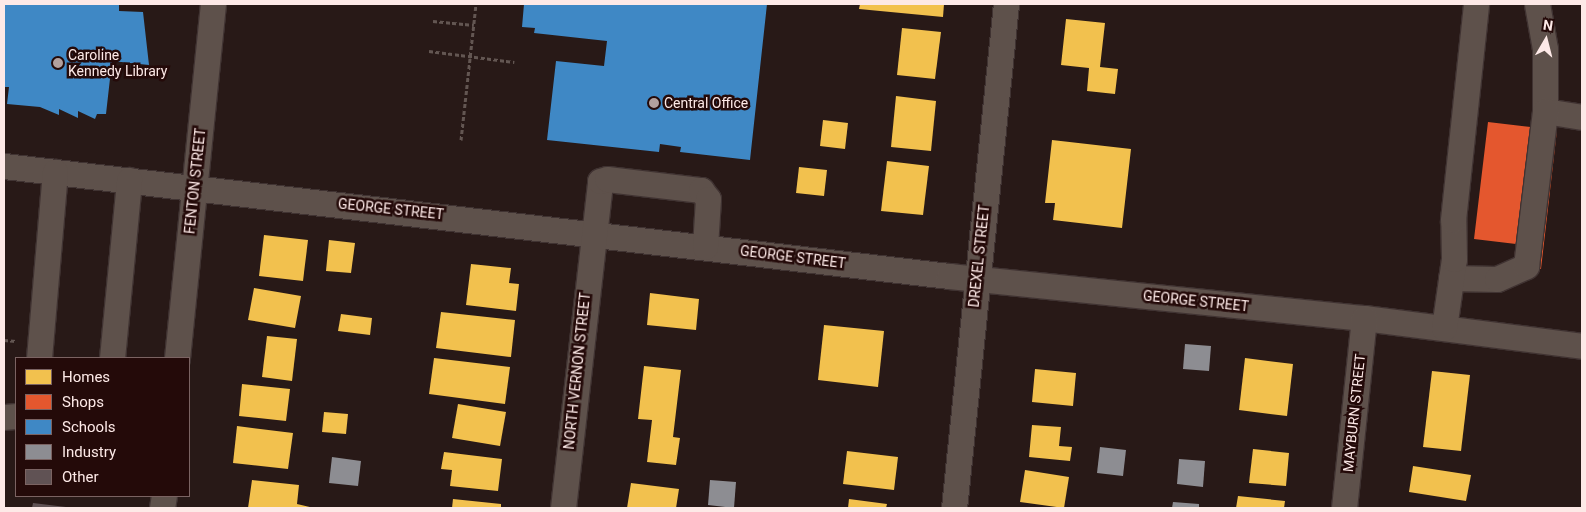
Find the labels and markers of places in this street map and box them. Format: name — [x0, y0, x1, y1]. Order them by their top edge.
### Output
place label: Caroline Kennedy Library — [68, 47, 167, 80]
marker: Caroline Kennedy Library — [52, 57, 64, 69]
place label: Central Office — [664, 95, 748, 111]
marker: Central Office — [648, 97, 660, 109]

